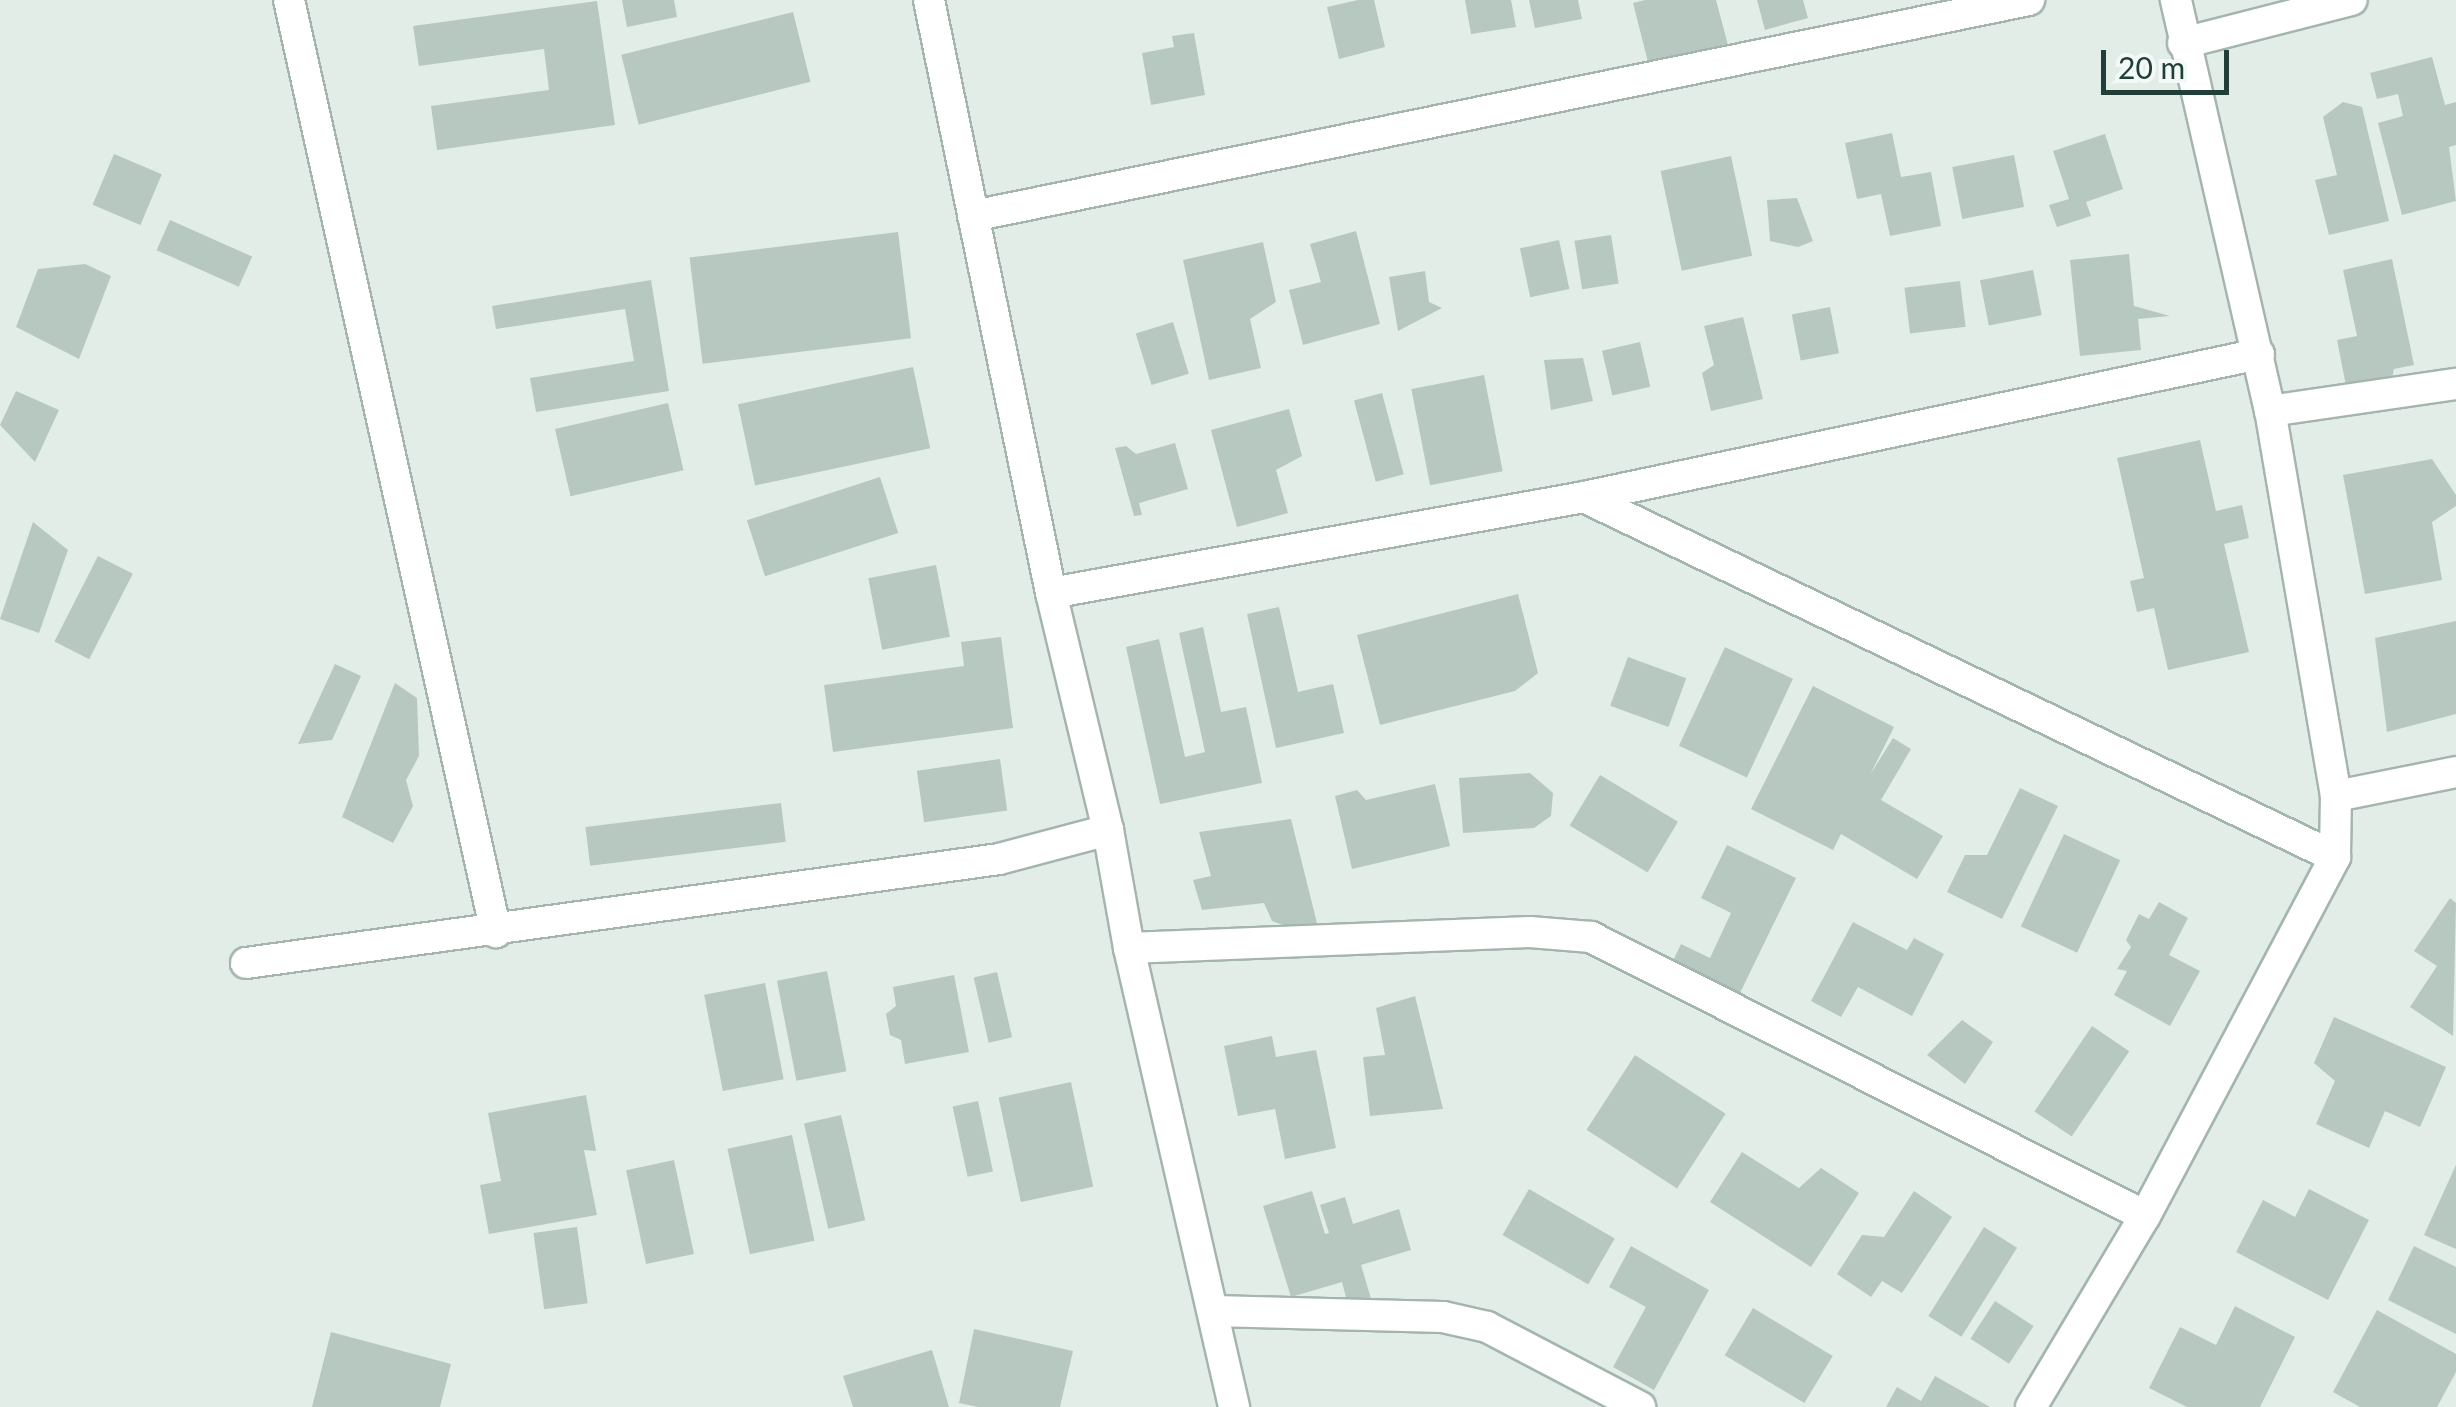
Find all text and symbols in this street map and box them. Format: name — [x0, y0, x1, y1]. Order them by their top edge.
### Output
scale bar — [2106, 30, 2234, 92]
text: 20 m — [2118, 49, 2185, 85]

